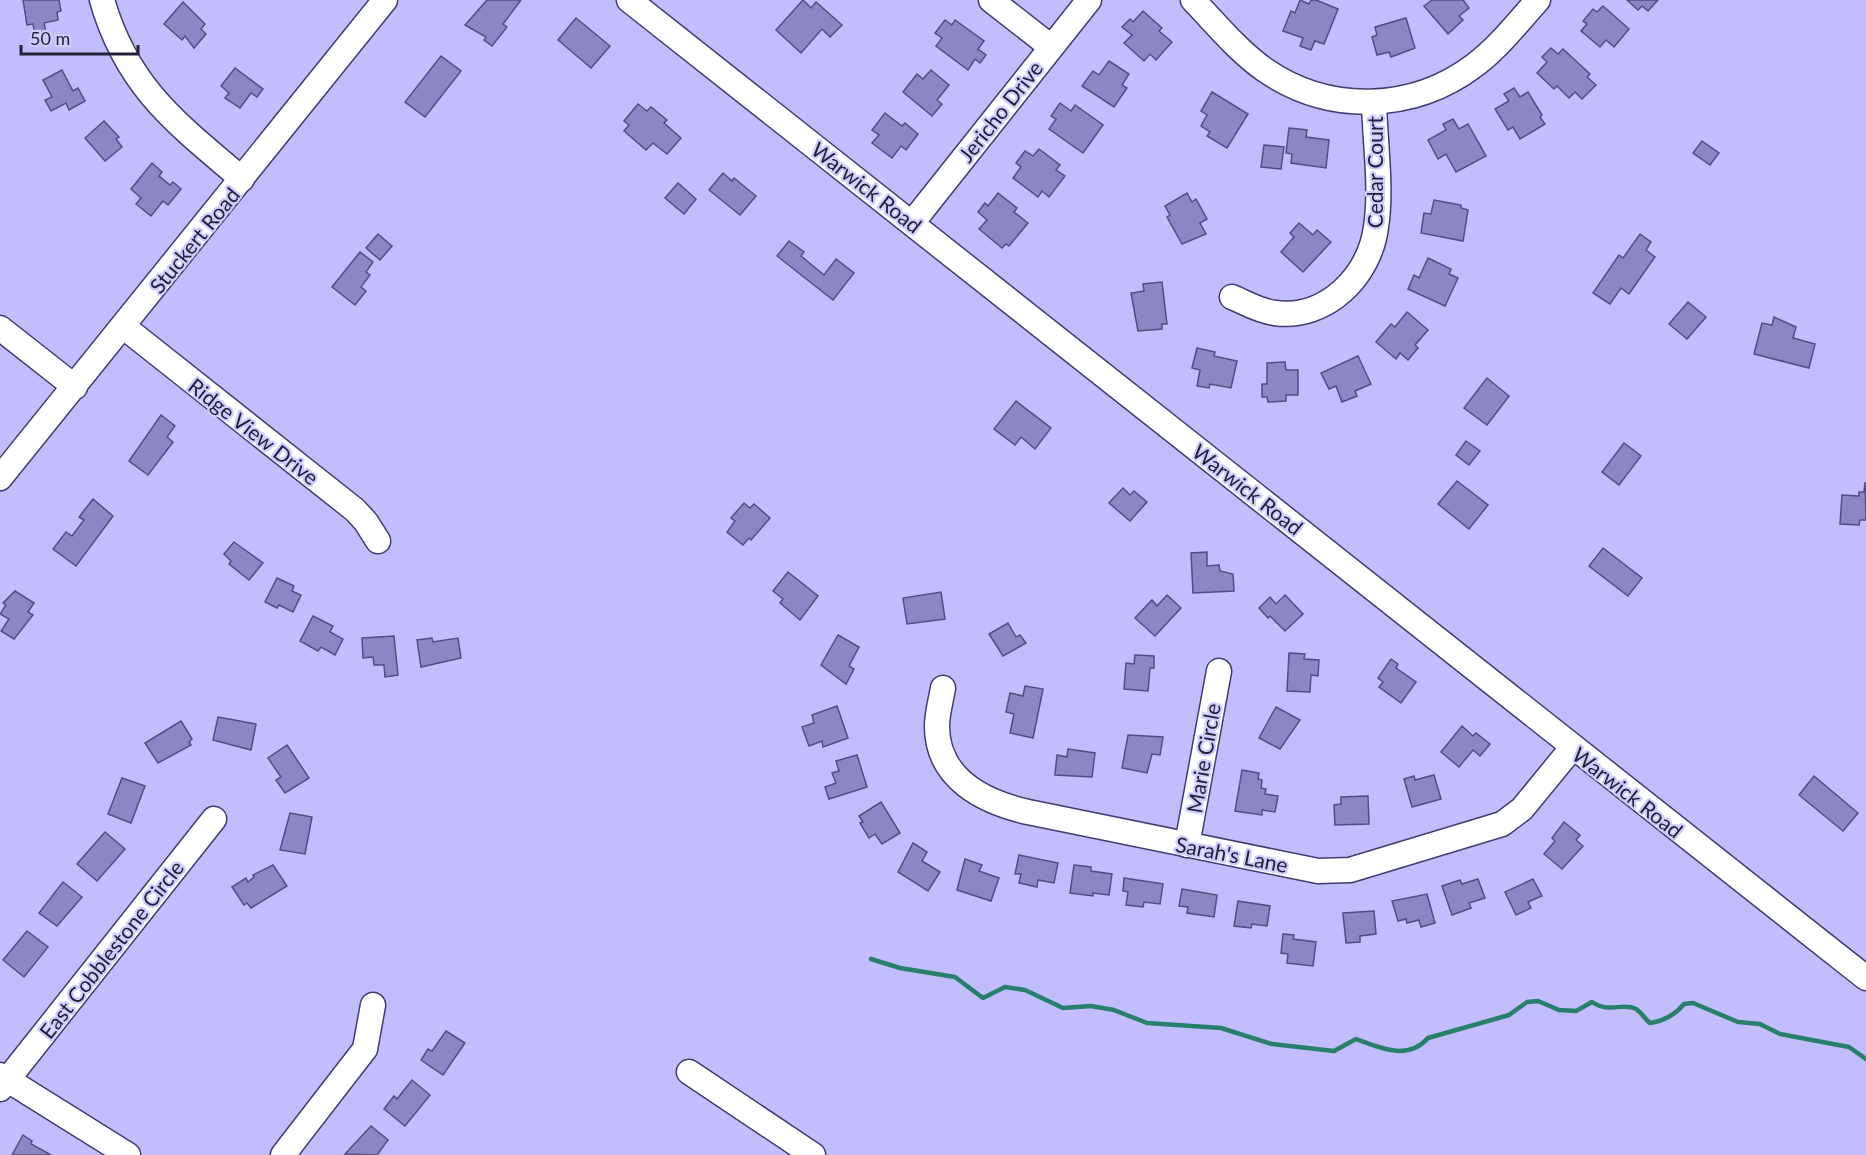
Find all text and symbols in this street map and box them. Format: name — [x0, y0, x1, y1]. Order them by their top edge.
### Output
scale bar — [21, 18, 138, 56]
text: 50 m — [30, 27, 70, 49]
street label: Jericho Drive — [953, 55, 1047, 167]
street label: Cedar Court — [1362, 115, 1387, 228]
street label: Warwick Road — [807, 136, 927, 238]
street label: Stuckert Road — [144, 182, 244, 298]
street label: Ridge View Drive — [184, 373, 324, 489]
street label: Warwick Road — [1188, 438, 1308, 540]
street label: Marie Circle — [1181, 701, 1225, 815]
street label: Warwick Road — [1568, 741, 1688, 843]
street label: Sarah's Lane — [1174, 831, 1290, 877]
street label: East Cobblestone Circle — [34, 855, 188, 1043]

